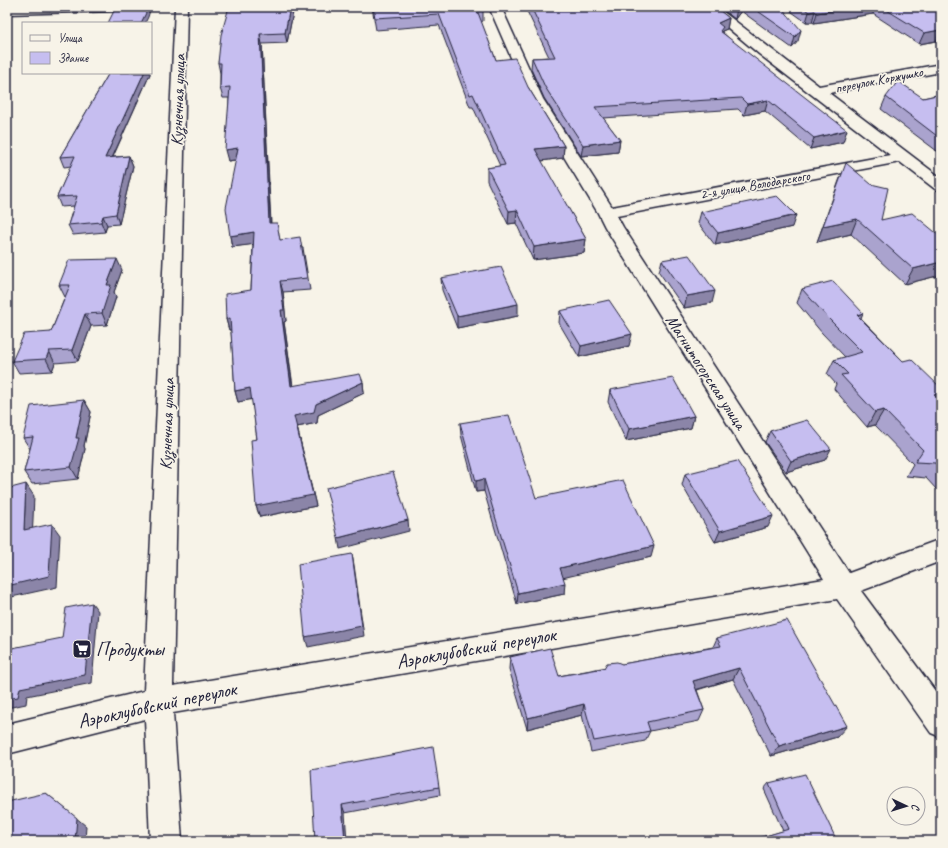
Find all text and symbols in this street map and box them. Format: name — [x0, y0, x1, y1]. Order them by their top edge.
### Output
legend — [22, 22, 152, 74]
text: Улица — [58, 30, 83, 46]
text: Здание — [58, 50, 89, 66]
street label: Кузнечная улица — [166, 52, 191, 146]
street label: переулок Коржушко — [834, 63, 925, 97]
street label: 2-я улица Володарского — [699, 167, 812, 203]
street label: Магнитогорская улица — [661, 311, 752, 435]
street label: Кузнечная улица — [155, 376, 180, 470]
street label: Аэроклубовский переулок — [394, 621, 559, 674]
place label: Продукты — [96, 637, 165, 662]
supermarket icon: Продукты — [71, 638, 93, 660]
street label: Аэроклубовский переулок — [76, 676, 240, 734]
north arrow — [886, 786, 926, 826]
text: С — [909, 804, 923, 811]

